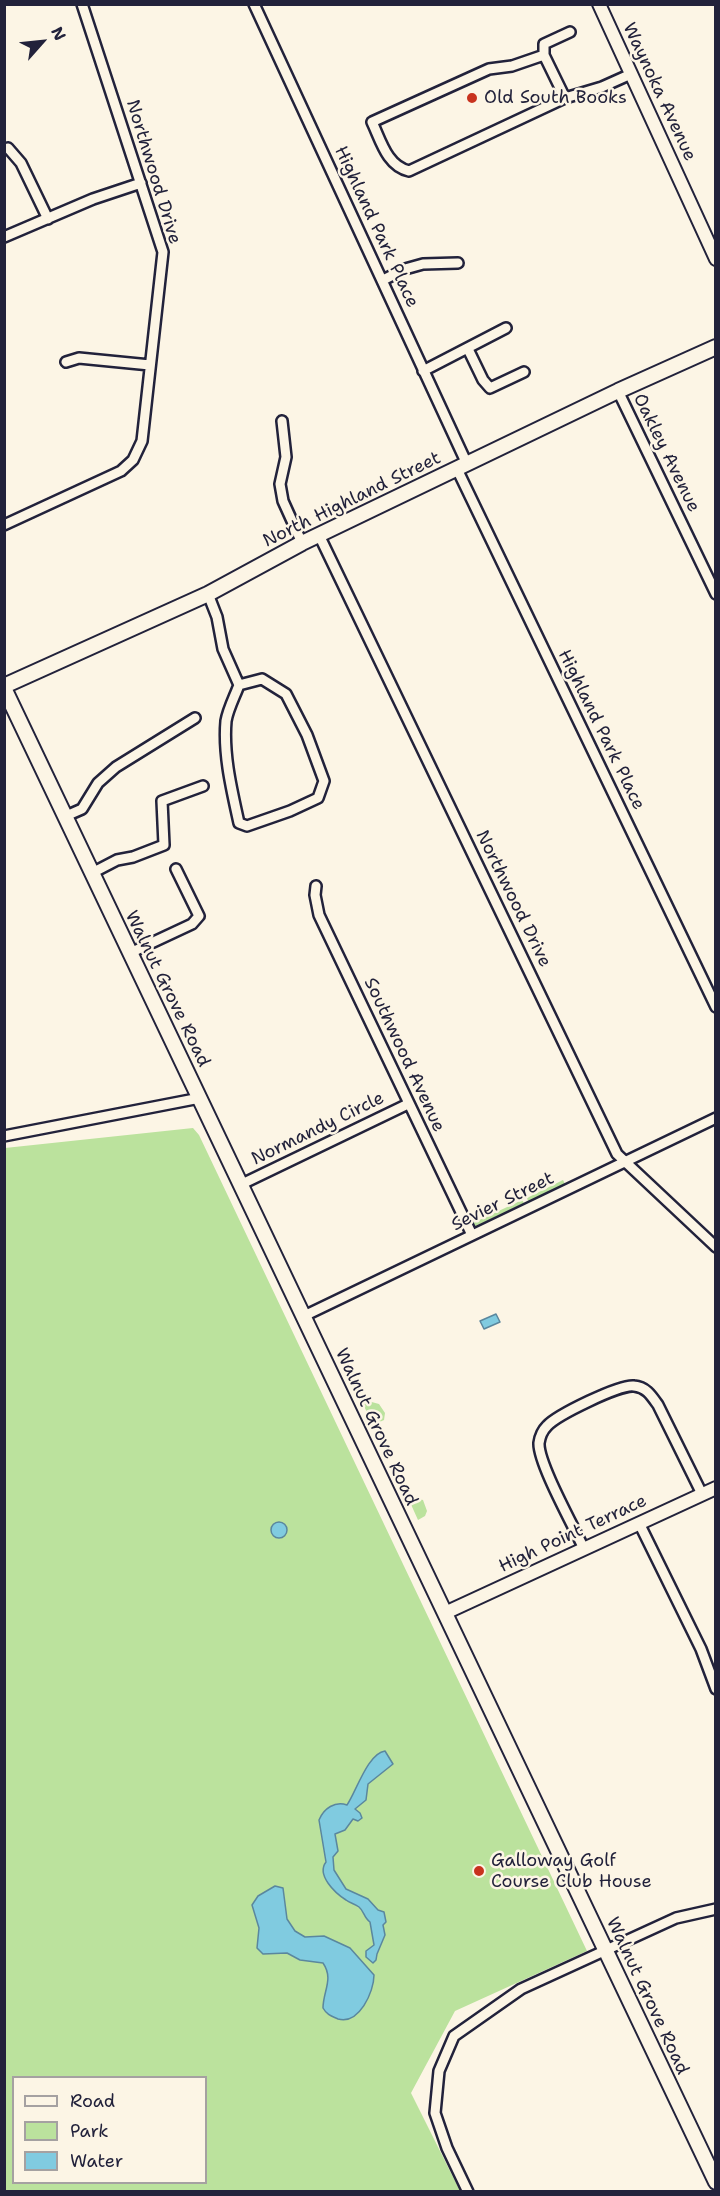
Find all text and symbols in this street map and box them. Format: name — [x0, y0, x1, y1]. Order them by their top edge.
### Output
north arrow — [12, 12, 72, 72]
street label: Waynoka Avenue — [618, 19, 700, 165]
text: N — [46, 23, 71, 44]
place label: Old South Books — [484, 87, 627, 109]
marker: Old South Books — [465, 91, 479, 105]
street label: Northwood Drive — [121, 97, 185, 247]
street label: Highland Park Place — [329, 143, 423, 311]
street label: Oakley Avenue — [628, 390, 704, 516]
street label: North Highland Street — [260, 448, 444, 552]
street label: Highland Park Place — [553, 646, 649, 814]
street label: Northwood Drive — [471, 827, 555, 971]
street label: Walnut Grove Road — [120, 907, 214, 1071]
street label: Southwood Avenue — [359, 974, 449, 1136]
street label: Normandy Circle — [248, 1088, 388, 1170]
street label: Sevier Street — [448, 1168, 558, 1236]
street label: Walnut Grove Road — [330, 1345, 422, 1509]
street label: High Point Terrace — [496, 1490, 650, 1578]
place label: Galloway Golf Course Club House — [491, 1850, 652, 1892]
marker: Galloway Golf Course Club House — [472, 1864, 486, 1878]
street label: Walnut Grove Road — [601, 1914, 693, 2078]
legend — [12, 2076, 207, 2184]
text: Road — [70, 2089, 115, 2113]
text: Park — [70, 2119, 109, 2143]
text: Water — [70, 2149, 123, 2173]

